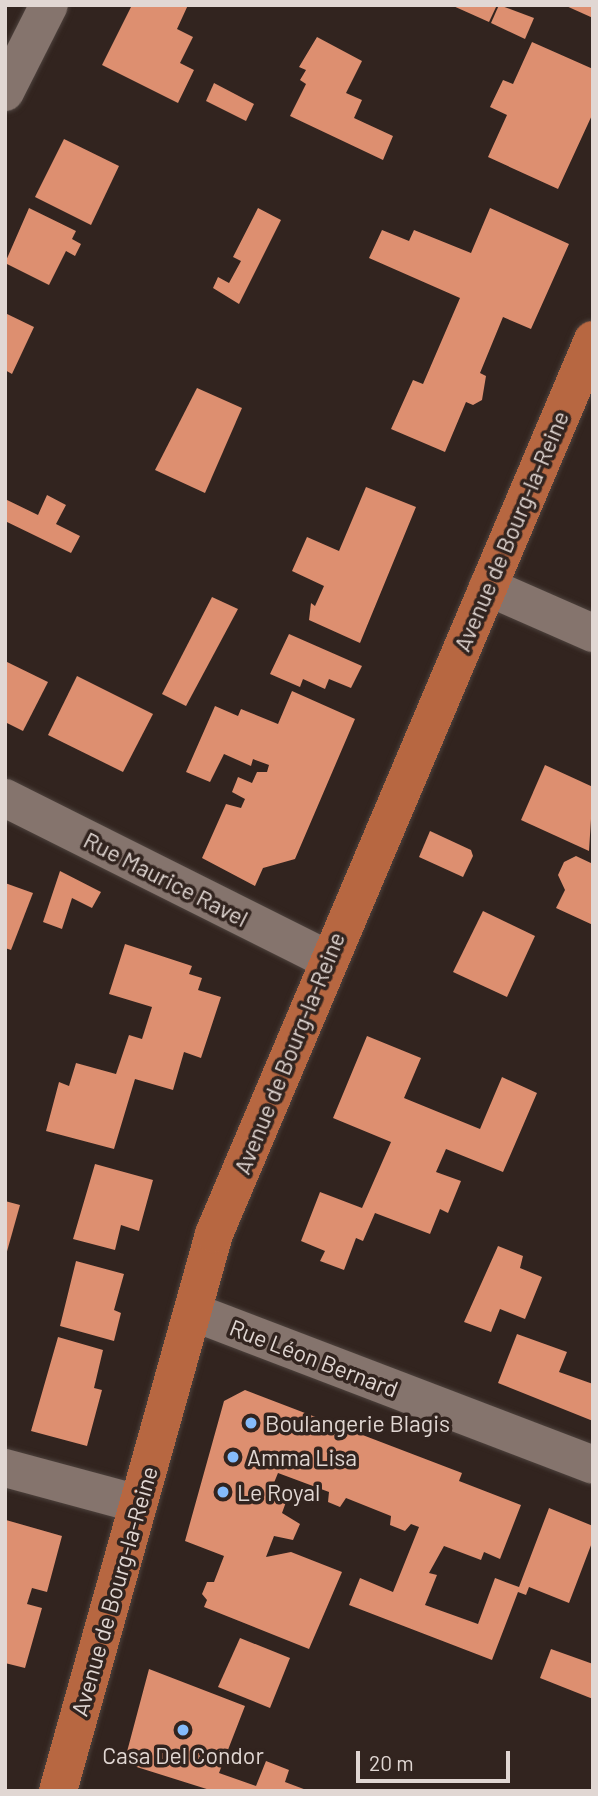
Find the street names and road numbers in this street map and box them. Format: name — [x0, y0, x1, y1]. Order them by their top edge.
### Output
street label: Avenue de Bourg-la-Reine — [448, 407, 574, 655]
street label: Rue Maurice Ravel — [79, 826, 253, 932]
street label: Avenue de Bourg-la-Reine — [228, 928, 350, 1178]
street label: Rue Léon Bernard — [226, 1313, 402, 1403]
street label: Avenue de Bourg-la-Reine — [65, 1463, 163, 1719]

